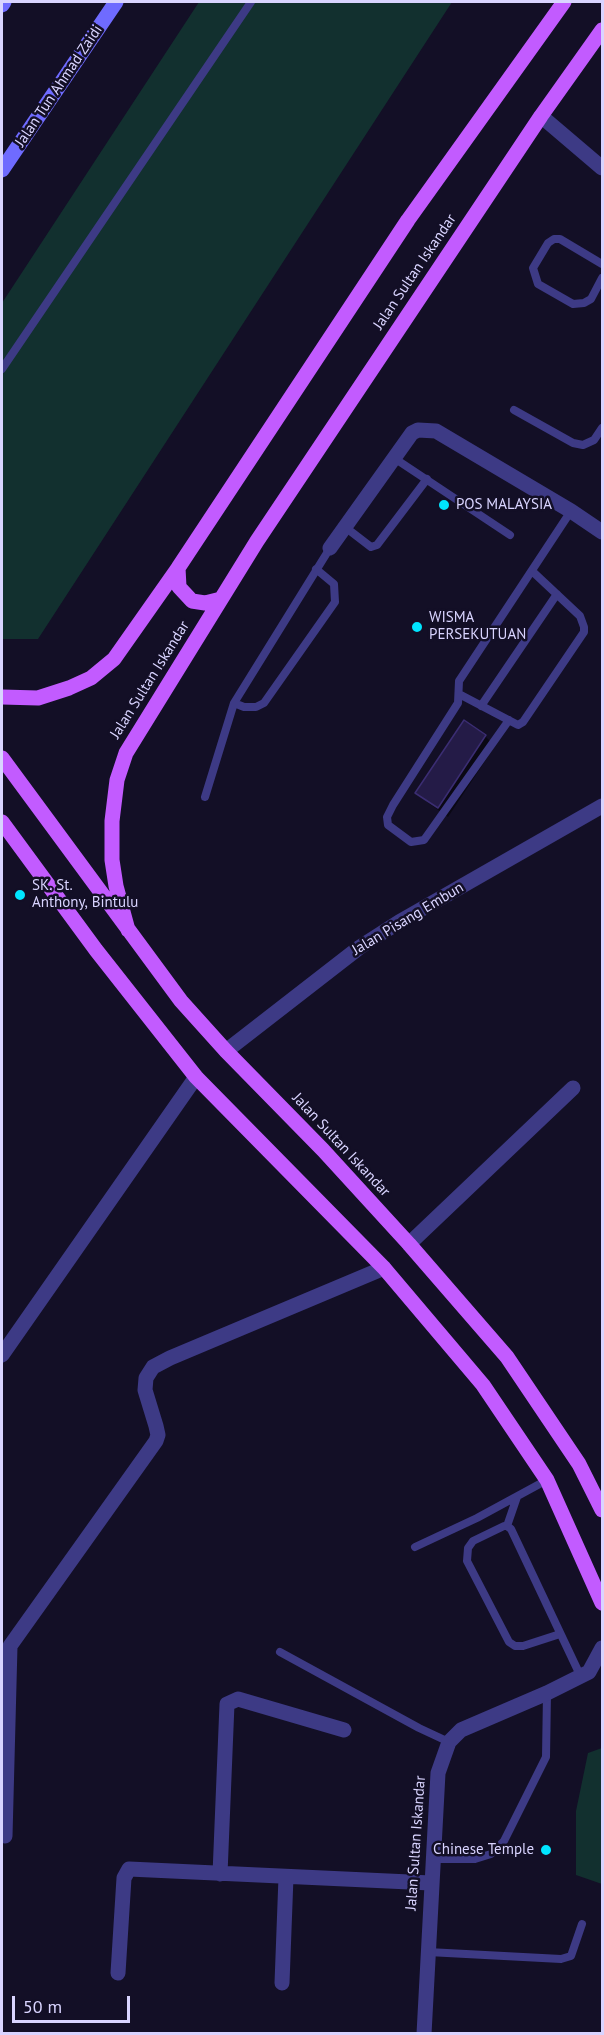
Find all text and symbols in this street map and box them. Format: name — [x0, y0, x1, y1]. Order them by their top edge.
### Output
street label: Jalan Tun Ahmad Zaidi — [12, 22, 106, 150]
street label: Jalan Sultan Iskandar — [370, 211, 460, 333]
place label: POS MALAYSIA — [456, 496, 552, 514]
marker: POS MALAYSIA — [437, 498, 451, 512]
place label: WISMA PERSEKUTUAN — [429, 609, 526, 644]
street label: Jalan Sultan Iskandar — [107, 618, 193, 742]
marker: WISMA PERSEKUTUAN — [410, 620, 424, 634]
place label: SK. St. Anthony, Bintulu — [32, 877, 138, 912]
street label: Jalan Pisang Embun — [349, 879, 467, 959]
marker: SK. St. Anthony, Bintulu — [13, 888, 27, 902]
street label: Jalan Sultan Iskandar — [288, 1089, 394, 1201]
street label: Jalan Sultan Iskandar — [402, 1775, 430, 1911]
place label: Chinese Temple — [433, 1841, 534, 1859]
marker: Chinese Temple — [539, 1843, 553, 1857]
scale bar — [15, 1984, 134, 2022]
text: 50 m — [23, 1995, 62, 2018]

